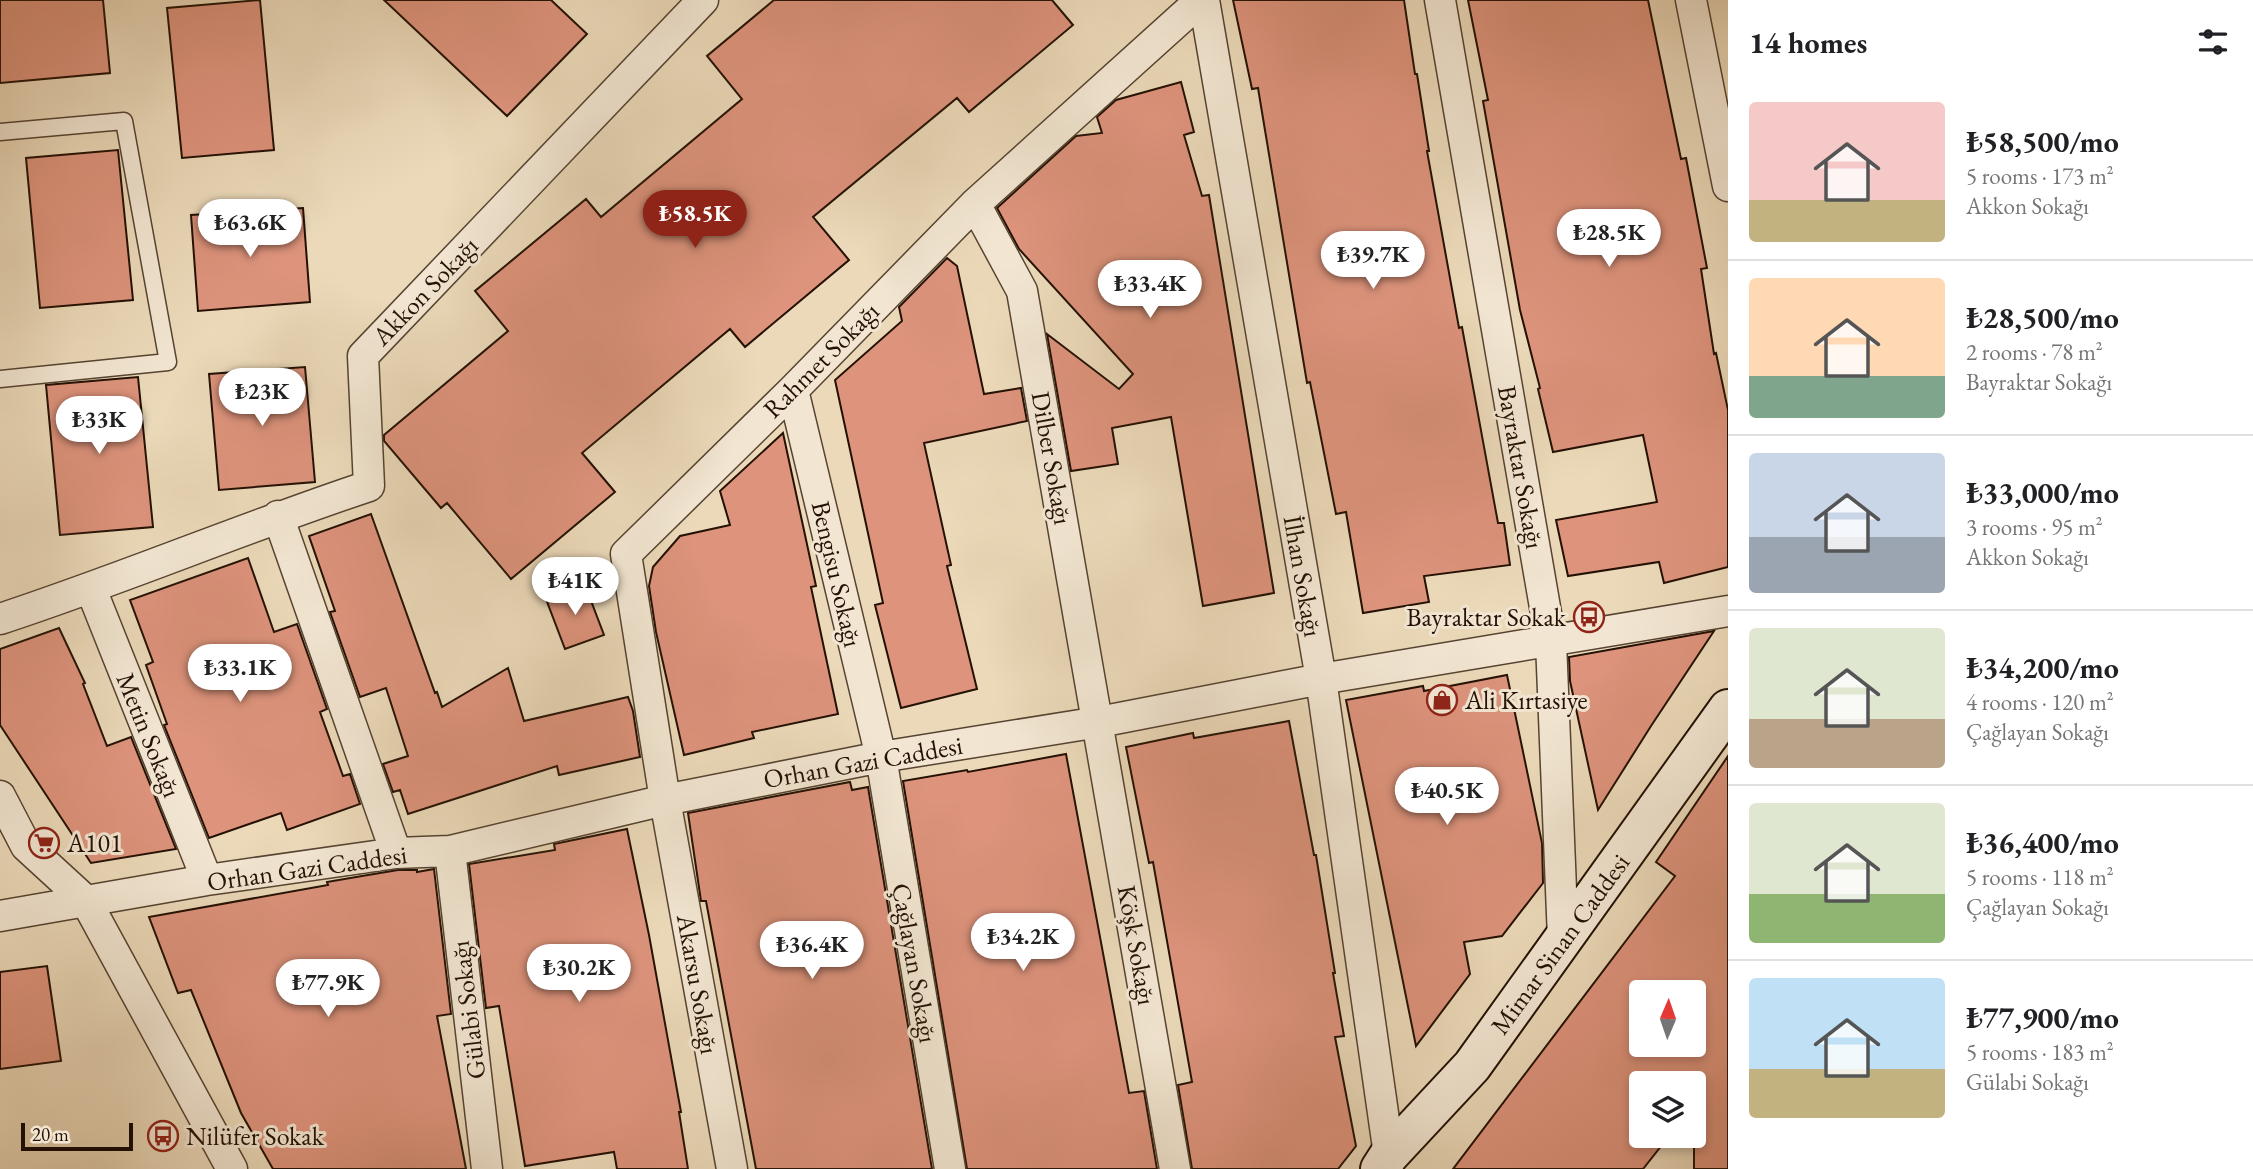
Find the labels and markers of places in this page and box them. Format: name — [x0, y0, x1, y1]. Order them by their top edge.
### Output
pin: ₺58.5K — [638, 190, 752, 250]
pin: ₺63.6K — [193, 200, 307, 259]
pin: ₺28.5K — [1552, 210, 1666, 269]
pin: ₺39.7K — [1316, 232, 1430, 291]
pin: ₺33.4K — [1093, 260, 1207, 320]
pin: ₺23K — [221, 368, 303, 428]
pin: ₺33K — [58, 396, 140, 456]
pin: ₺41K — [534, 558, 616, 617]
place label: Bayraktar Sokak — [1406, 600, 1567, 634]
bus stop icon: Bayraktar Sokak — [1572, 600, 1606, 634]
pin: ₺33.1K — [183, 644, 297, 704]
shop icon: Ali Kırtasiye — [1425, 683, 1459, 717]
place label: Ali Kırtasiye — [1464, 683, 1588, 717]
pin: ₺40.5K — [1390, 768, 1504, 827]
supermarket icon: A101 — [27, 826, 61, 860]
place label: A101 — [66, 826, 122, 860]
pin: ₺34.2K — [966, 914, 1080, 973]
pin: ₺36.4K — [755, 922, 869, 981]
pin: ₺30.2K — [522, 944, 636, 1004]
pin: ₺77.9K — [271, 960, 385, 1019]
bus stop icon: Nilüfer Sokak — [146, 1119, 180, 1153]
place label: Nilüfer Sokak — [186, 1119, 325, 1153]

